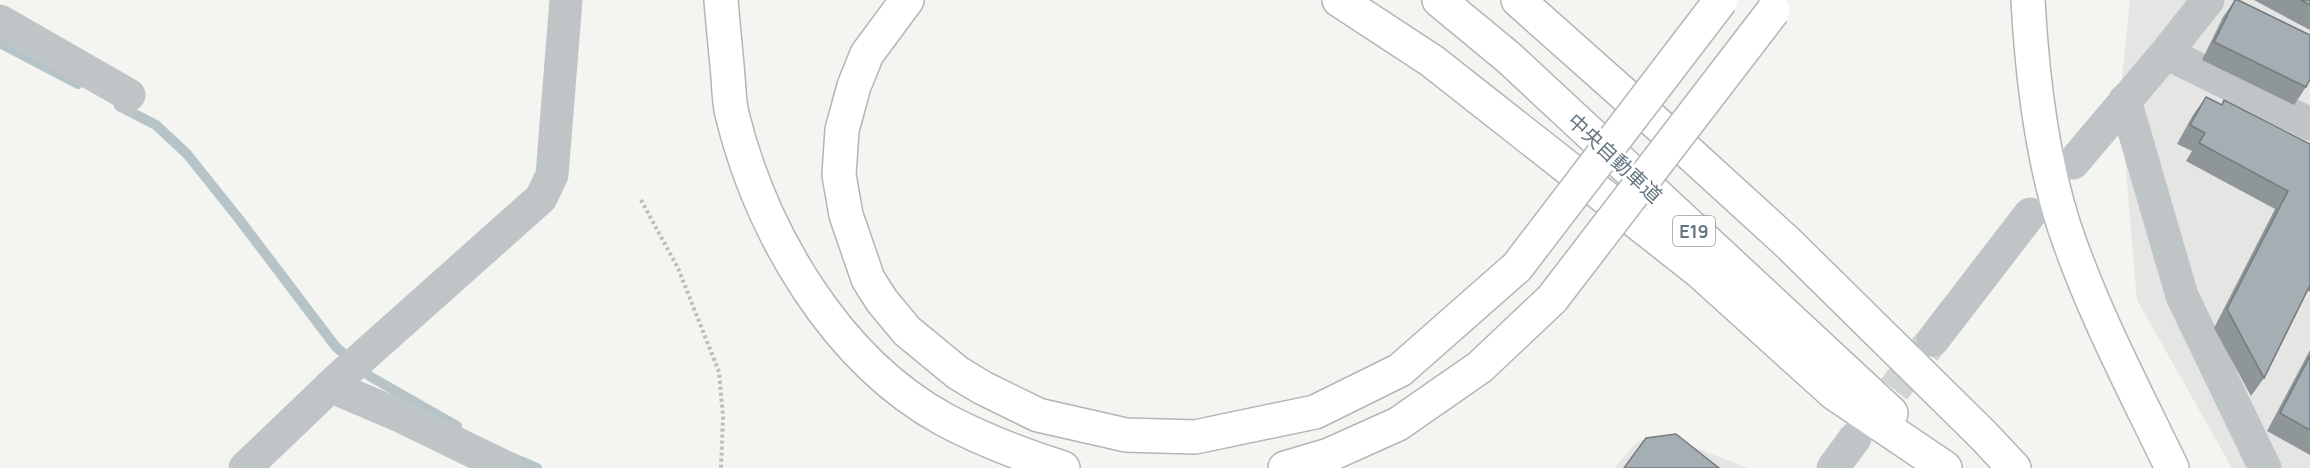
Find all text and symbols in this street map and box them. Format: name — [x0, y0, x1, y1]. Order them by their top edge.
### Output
street label: 中央自動車道 — [1562, 107, 1668, 209]
road number: E19 — [1673, 216, 1715, 246]

